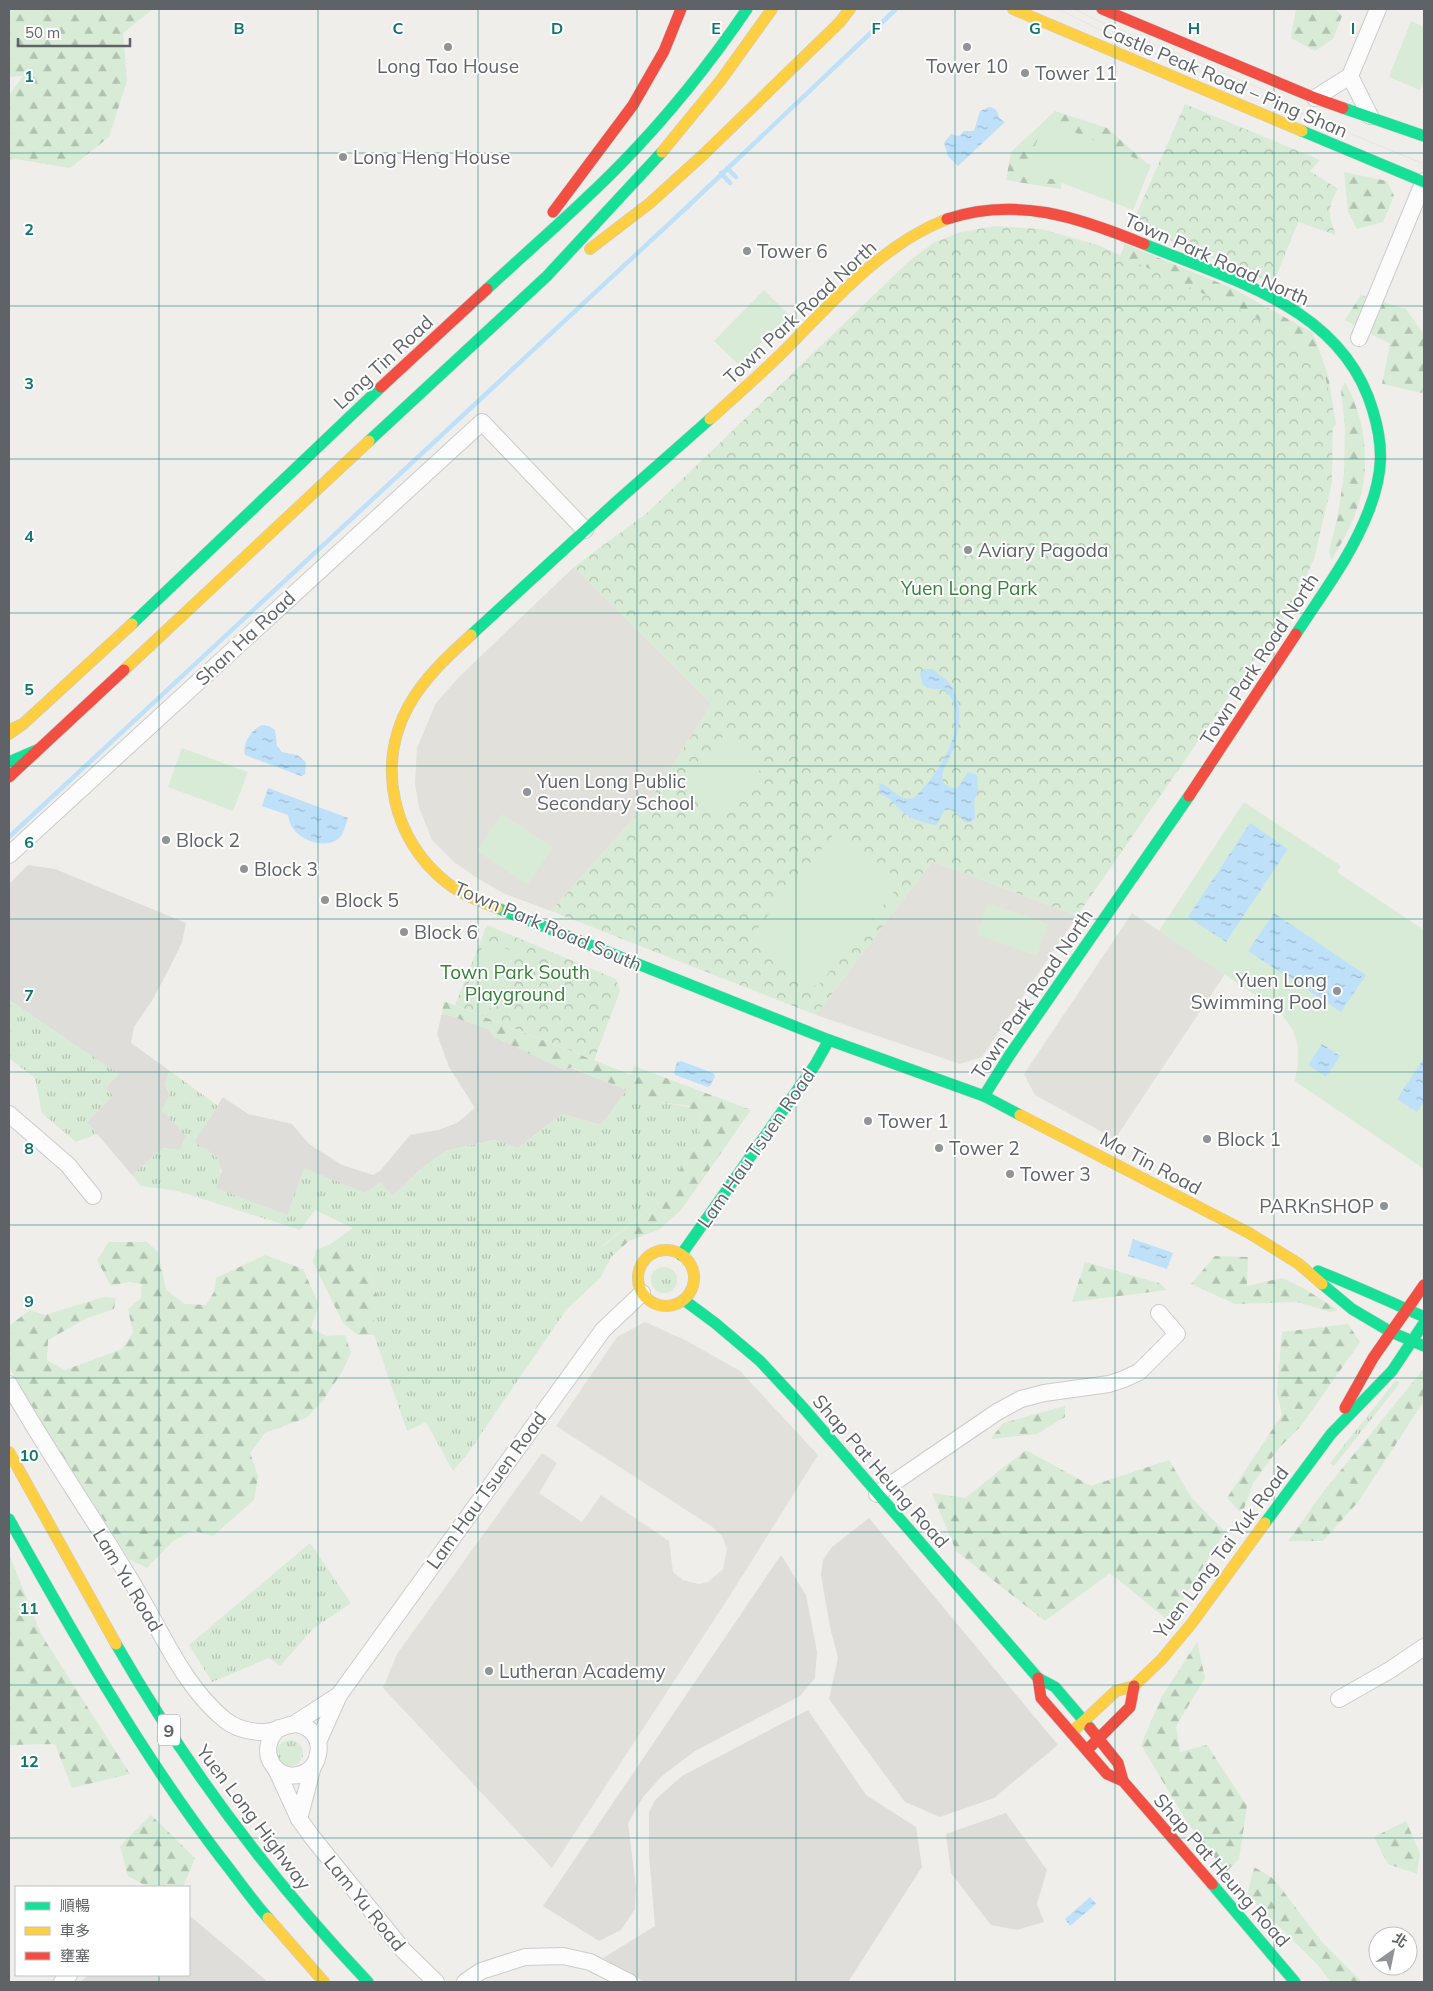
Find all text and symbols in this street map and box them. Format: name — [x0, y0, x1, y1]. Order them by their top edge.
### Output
scale bar — [18, 15, 130, 47]
street label: Castle Peak Road – Ping Shan — [1099, 17, 1351, 143]
text: B — [233, 18, 245, 38]
text: C — [393, 18, 404, 38]
text: D — [551, 18, 563, 38]
text: E — [711, 18, 721, 38]
text: F — [871, 18, 881, 38]
text: G — [1029, 18, 1041, 38]
text: H — [1188, 18, 1200, 38]
text: I — [1351, 18, 1355, 38]
text: 50 m — [25, 23, 60, 42]
marker: Long Tao House — [442, 41, 454, 53]
marker: Tower 10 — [961, 41, 973, 53]
place label: Long Tao House — [377, 54, 519, 78]
place label: Tower 10 — [926, 54, 1008, 78]
place label: Tower 11 — [1035, 61, 1117, 85]
text: 1 — [24, 66, 34, 86]
marker: Tower 11 — [1019, 67, 1031, 79]
place label: Long Heng House — [353, 145, 510, 169]
marker: Long Heng House — [337, 151, 349, 163]
street label: Town Park Road North — [1121, 207, 1313, 311]
text: 2 — [24, 219, 34, 239]
street label: Town Park Road North — [719, 235, 881, 389]
place label: Tower 6 — [757, 239, 828, 263]
marker: Tower 6 — [741, 245, 753, 257]
street label: Long Tin Road — [328, 310, 438, 414]
text: 3 — [24, 373, 34, 393]
text: 4 — [24, 526, 34, 546]
place label: Aviary Pagoda — [978, 538, 1108, 562]
marker: Aviary Pagoda — [962, 544, 974, 556]
street label: Town Park Road North — [1194, 569, 1324, 749]
park label: Yuen Long Park — [900, 576, 1037, 600]
street label: Shan Ha Road — [190, 586, 300, 690]
text: 5 — [24, 679, 34, 699]
place label: Yuen Long Public Secondary School — [536, 769, 694, 815]
marker: Yuen Long Public Secondary School — [521, 786, 533, 798]
place label: Block 2 — [176, 828, 240, 852]
text: 6 — [24, 832, 34, 852]
marker: Block 2 — [160, 834, 172, 846]
place label: Block 3 — [254, 857, 318, 881]
marker: Block 3 — [238, 863, 250, 875]
street label: Town Park Road South — [451, 876, 645, 976]
place label: Block 5 — [335, 888, 399, 912]
marker: Block 5 — [319, 894, 331, 906]
street label: Town Park Road North — [966, 904, 1098, 1084]
place label: Block 6 — [414, 920, 478, 944]
marker: Block 6 — [398, 926, 410, 938]
park label: Town Park South Playground — [440, 960, 590, 1006]
place label: Yuen Long Swimming Pool — [1191, 968, 1327, 1014]
text: 7 — [24, 985, 34, 1005]
marker: Yuen Long Swimming Pool — [1331, 985, 1343, 997]
street label: Lam Hau Tsuen Road — [692, 1064, 820, 1232]
place label: Tower 1 — [878, 1109, 949, 1133]
marker: Tower 1 — [862, 1115, 874, 1127]
street label: Ma Tin Road — [1096, 1126, 1206, 1200]
place label: Block 1 — [1217, 1127, 1281, 1151]
marker: Block 1 — [1201, 1133, 1213, 1145]
place label: Tower 2 — [949, 1136, 1020, 1160]
text: 8 — [24, 1138, 34, 1158]
marker: Tower 2 — [933, 1142, 945, 1154]
place label: Tower 3 — [1020, 1162, 1091, 1186]
marker: Tower 3 — [1004, 1168, 1016, 1180]
place label: PARKnSHOP — [1259, 1194, 1374, 1218]
marker: PARKnSHOP — [1378, 1200, 1390, 1212]
text: 9 — [24, 1291, 34, 1311]
street label: Shap Pat Heung Road — [808, 1389, 954, 1553]
street label: Lam Hau Tsuen Road — [421, 1407, 551, 1573]
text: 10 — [19, 1445, 39, 1465]
street label: Yuen Long Tai Yuk Road — [1148, 1461, 1294, 1644]
street label: Lam Yu Road — [88, 1524, 168, 1636]
text: 11 — [19, 1598, 39, 1618]
place label: Lutheran Academy — [499, 1659, 666, 1683]
marker: Lutheran Academy — [483, 1665, 495, 1677]
road number: 9 — [158, 1714, 180, 1746]
street label: Yuen Long Highway — [191, 1739, 316, 1894]
text: 12 — [19, 1751, 39, 1771]
street label: Shap Pat Heung Road — [1149, 1788, 1295, 1952]
street label: Lam Yu Road — [319, 1850, 411, 1956]
legend — [15, 1886, 190, 1976]
text: 順暢 — [60, 1896, 90, 1915]
text: 車多 — [60, 1921, 90, 1940]
north arrow — [1368, 1926, 1418, 1976]
text: 北 — [1389, 1929, 1411, 1951]
text: 壅塞 — [60, 1946, 90, 1965]

